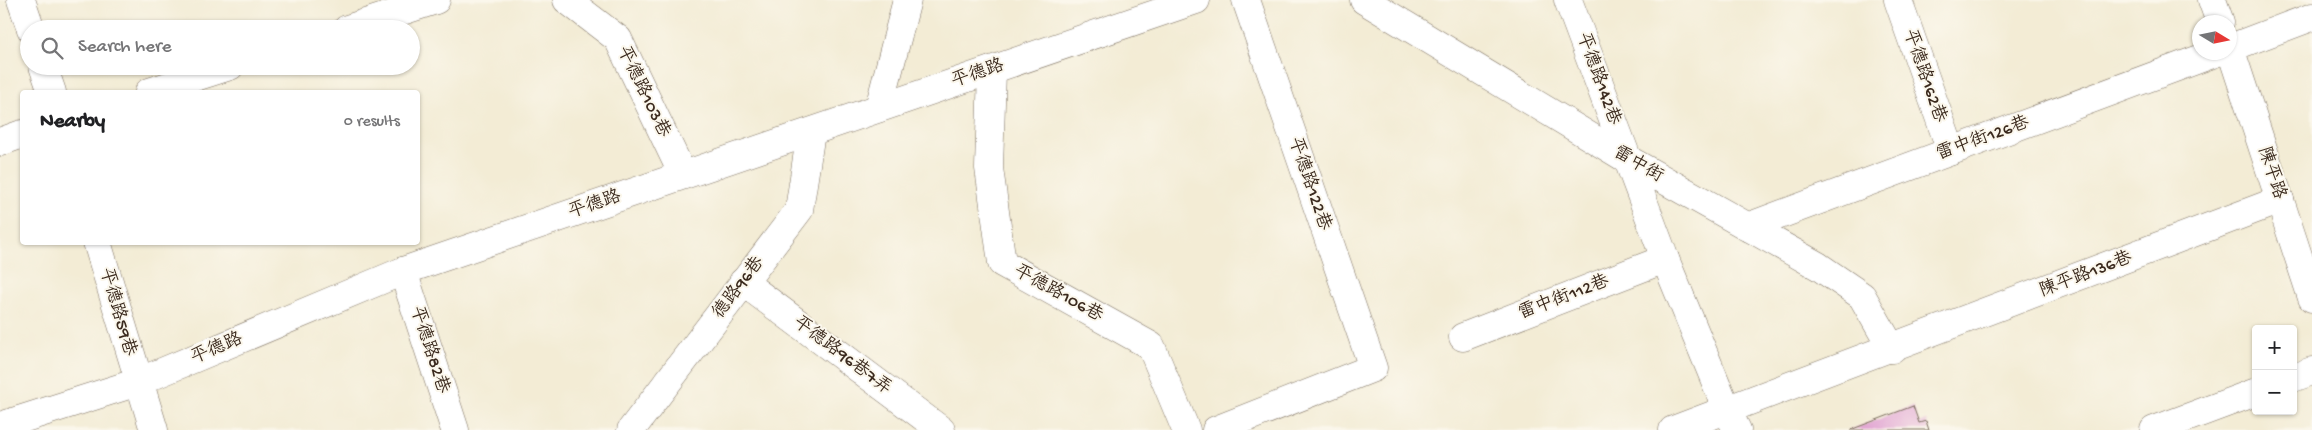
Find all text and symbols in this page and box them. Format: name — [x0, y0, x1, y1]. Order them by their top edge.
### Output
north arrow — [2192, 15, 2237, 60]
search box — [20, 20, 420, 75]
street label: 平德路162巷 — [1898, 26, 1951, 125]
street label: 平德路142巷 — [1572, 30, 1625, 128]
icon: search — [38, 34, 66, 62]
text: Search here — [78, 36, 172, 59]
street label: 平德路103巷 — [612, 43, 675, 141]
street label: 平德路 — [949, 54, 1007, 93]
text: Nearby — [40, 110, 105, 135]
street label: 雷中街126巷 — [1933, 112, 2032, 165]
text: 0 results — [344, 113, 400, 132]
street label: 平德路122巷 — [1283, 134, 1336, 233]
street label: 雷中街 — [1609, 142, 1667, 188]
street label: 陳平路 — [2253, 144, 2290, 202]
street label: 平德路 — [566, 185, 624, 224]
street label: 陳平路136巷 — [2036, 247, 2135, 302]
street label: 德路96巷 — [708, 252, 769, 323]
street label: 平德路106巷 — [1010, 260, 1107, 327]
street label: 平德路59巷 — [94, 265, 141, 358]
street label: 雷中街112巷 — [1515, 270, 1612, 325]
street label: 平德路82巷 — [405, 303, 454, 396]
street label: 平德路96巷7弄 — [789, 311, 896, 400]
map controls — [2252, 325, 2297, 415]
button: + — [2252, 325, 2297, 370]
street label: 平德路 — [188, 328, 246, 369]
button: − — [2252, 370, 2297, 415]

